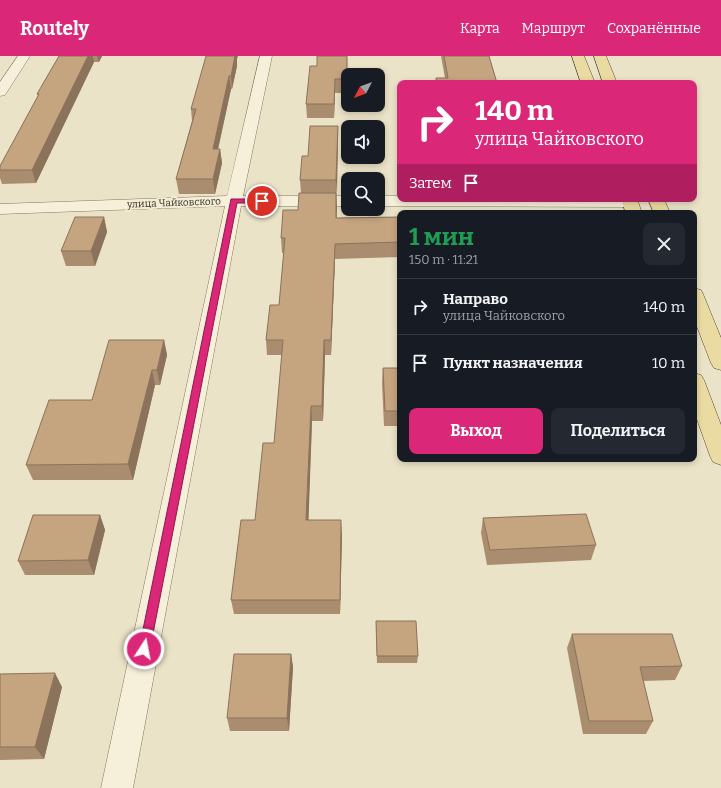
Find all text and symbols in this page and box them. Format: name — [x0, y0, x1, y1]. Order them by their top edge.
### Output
text: Routely — [20, 17, 89, 40]
text: Карта — [460, 20, 500, 37]
text: Маршрут — [522, 20, 585, 37]
text: Сохранённые — [607, 20, 701, 37]
north arrow — [341, 68, 385, 112]
map controls — [341, 68, 385, 216]
text: 140 m — [475, 94, 554, 127]
icon: right — [409, 96, 461, 148]
button: sound — [341, 120, 385, 164]
text: улица Чайковского — [475, 128, 644, 150]
button: search — [341, 172, 385, 216]
icon: arrive — [460, 172, 482, 194]
text: Затем — [409, 174, 452, 192]
pin — [245, 184, 279, 218]
icon: arrive — [251, 190, 273, 212]
street label: улица Чайковского — [126, 195, 221, 211]
text: 1 мин — [409, 223, 474, 251]
button: close — [643, 223, 685, 265]
text: 150 m · 11:21 — [409, 252, 478, 267]
text: Направо — [443, 290, 508, 308]
icon: right — [409, 296, 431, 318]
text: 140 m — [643, 298, 685, 316]
text: улица Чайковского — [443, 308, 565, 323]
icon: arrive — [409, 352, 431, 374]
text: Пункт назначения — [443, 354, 583, 372]
text: 10 m — [652, 354, 685, 372]
button: Выход — [409, 408, 543, 454]
button: Поделиться — [551, 408, 685, 454]
position arrow — [123, 628, 165, 670]

